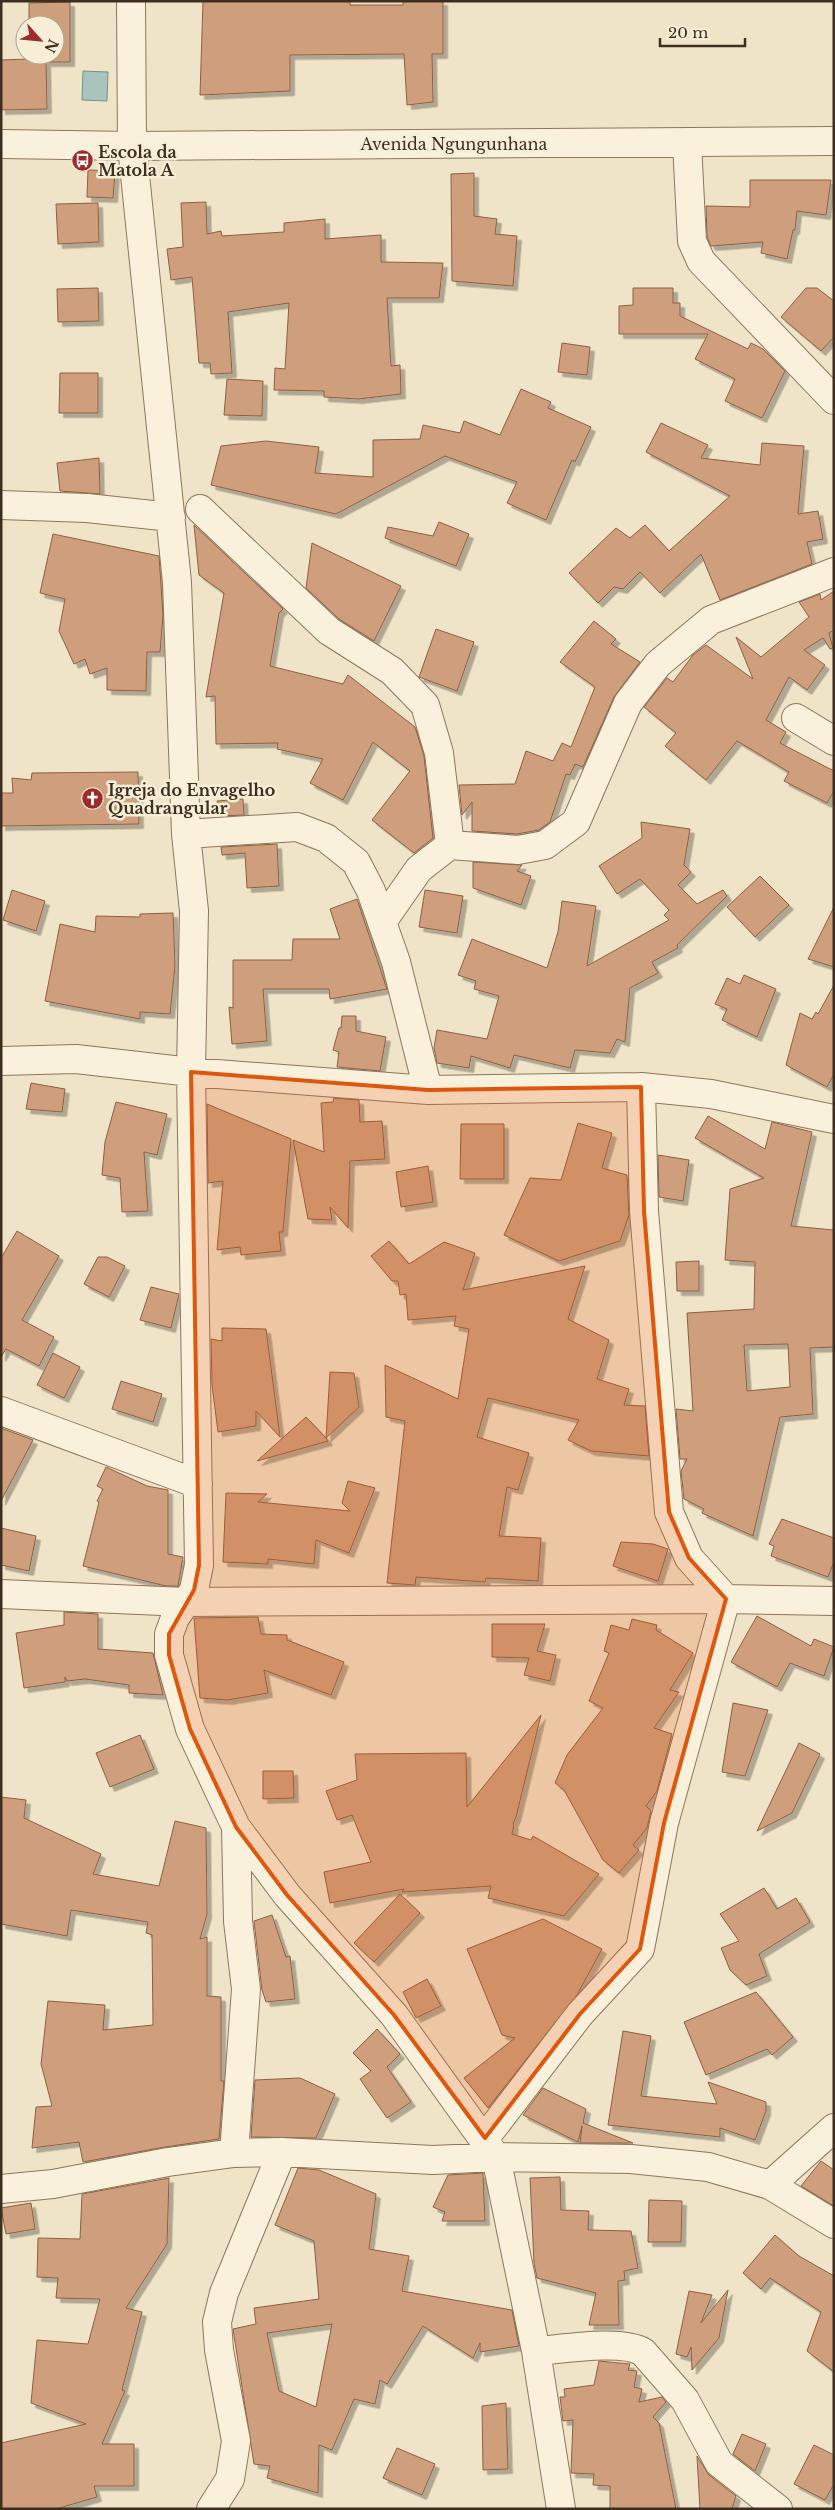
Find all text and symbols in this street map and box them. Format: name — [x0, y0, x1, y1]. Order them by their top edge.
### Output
north arrow — [15, 15, 65, 65]
scale bar — [660, 15, 745, 47]
text: 20 m — [668, 23, 708, 42]
text: N — [41, 36, 63, 56]
street label: Avenida Ngungunhana — [360, 134, 548, 154]
place label: Escola da Matola A — [98, 142, 177, 180]
bus stop icon: Escola da Matola A — [70, 149, 94, 173]
place label: Igreja do Envagelho Quadrangular — [108, 780, 275, 818]
church icon: Igreja do Envagelho Quadrangular — [80, 787, 104, 811]

